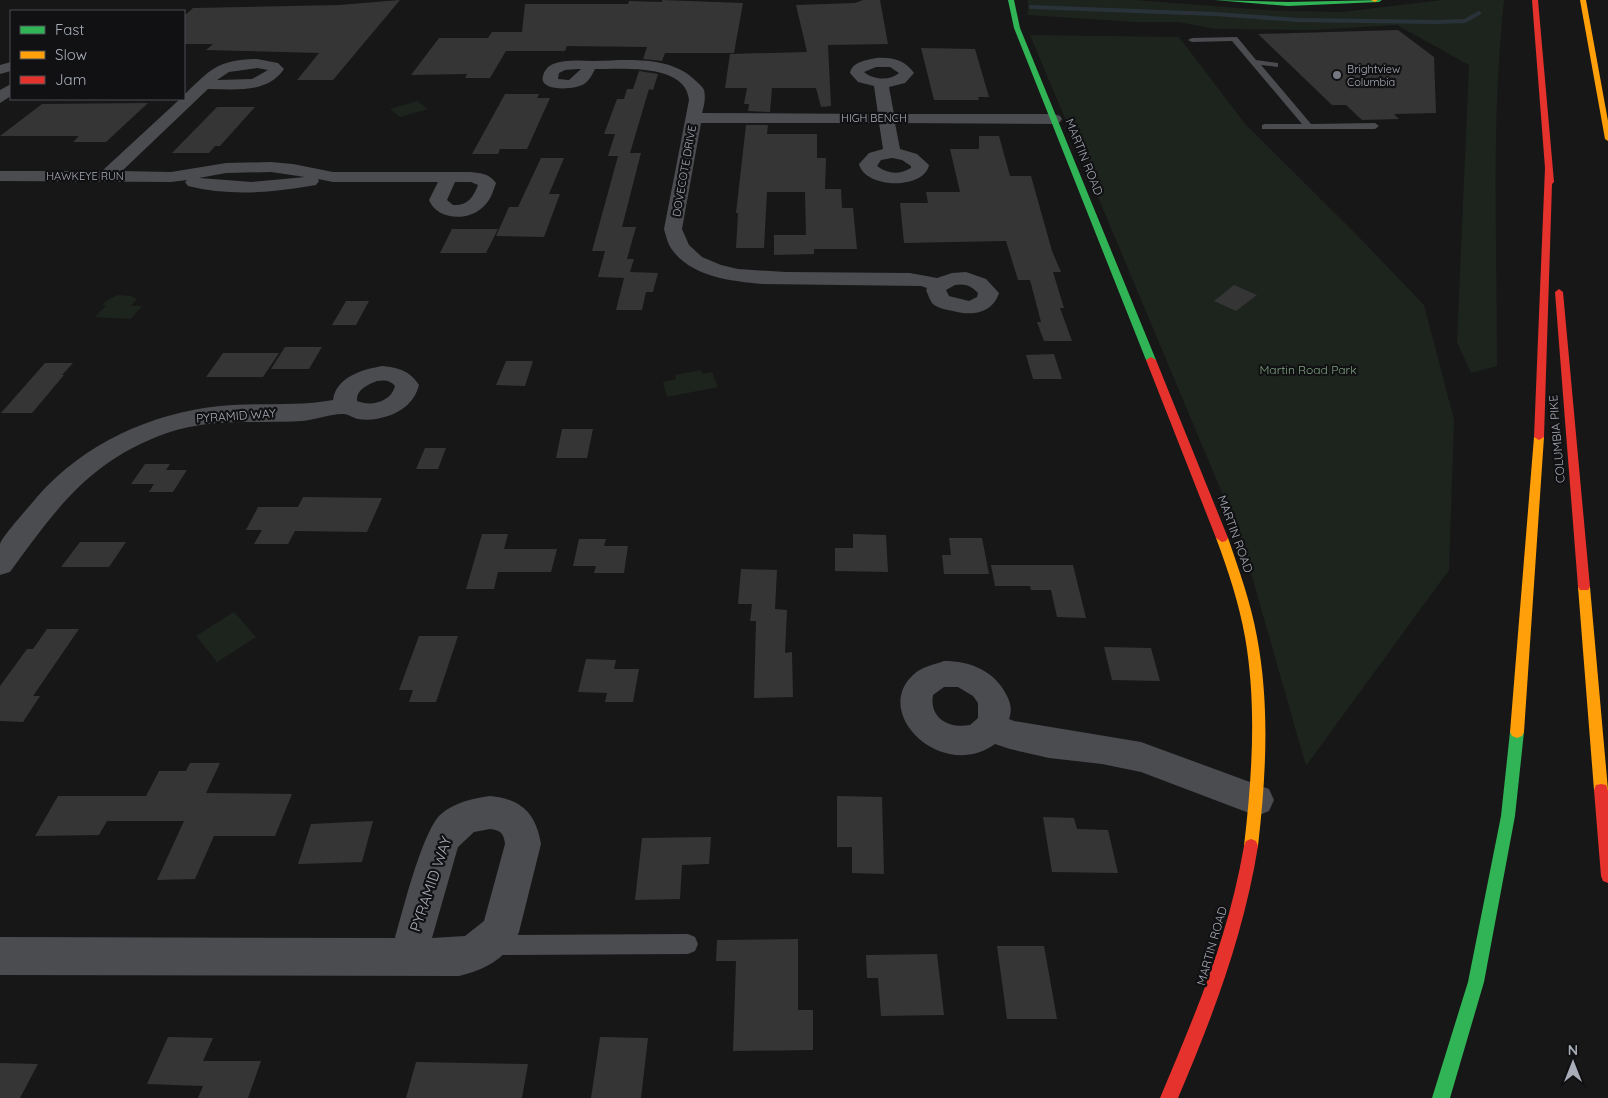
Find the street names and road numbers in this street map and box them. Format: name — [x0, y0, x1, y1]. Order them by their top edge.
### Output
street label: HIGH BENCH — [841, 111, 907, 125]
street label: MARTIN ROAD — [1062, 116, 1107, 198]
street label: DOVECOTE DRIVE — [669, 124, 699, 218]
street label: HAWKEYE RUN — [46, 169, 124, 183]
street label: COLUMBIA PIKE — [1545, 394, 1568, 484]
street label: PYRAMID WAY — [196, 405, 277, 426]
street label: MARTIN ROAD — [1215, 493, 1257, 575]
street label: PYRAMID WAY — [405, 833, 456, 934]
street label: MARTIN ROAD — [1193, 904, 1230, 987]

